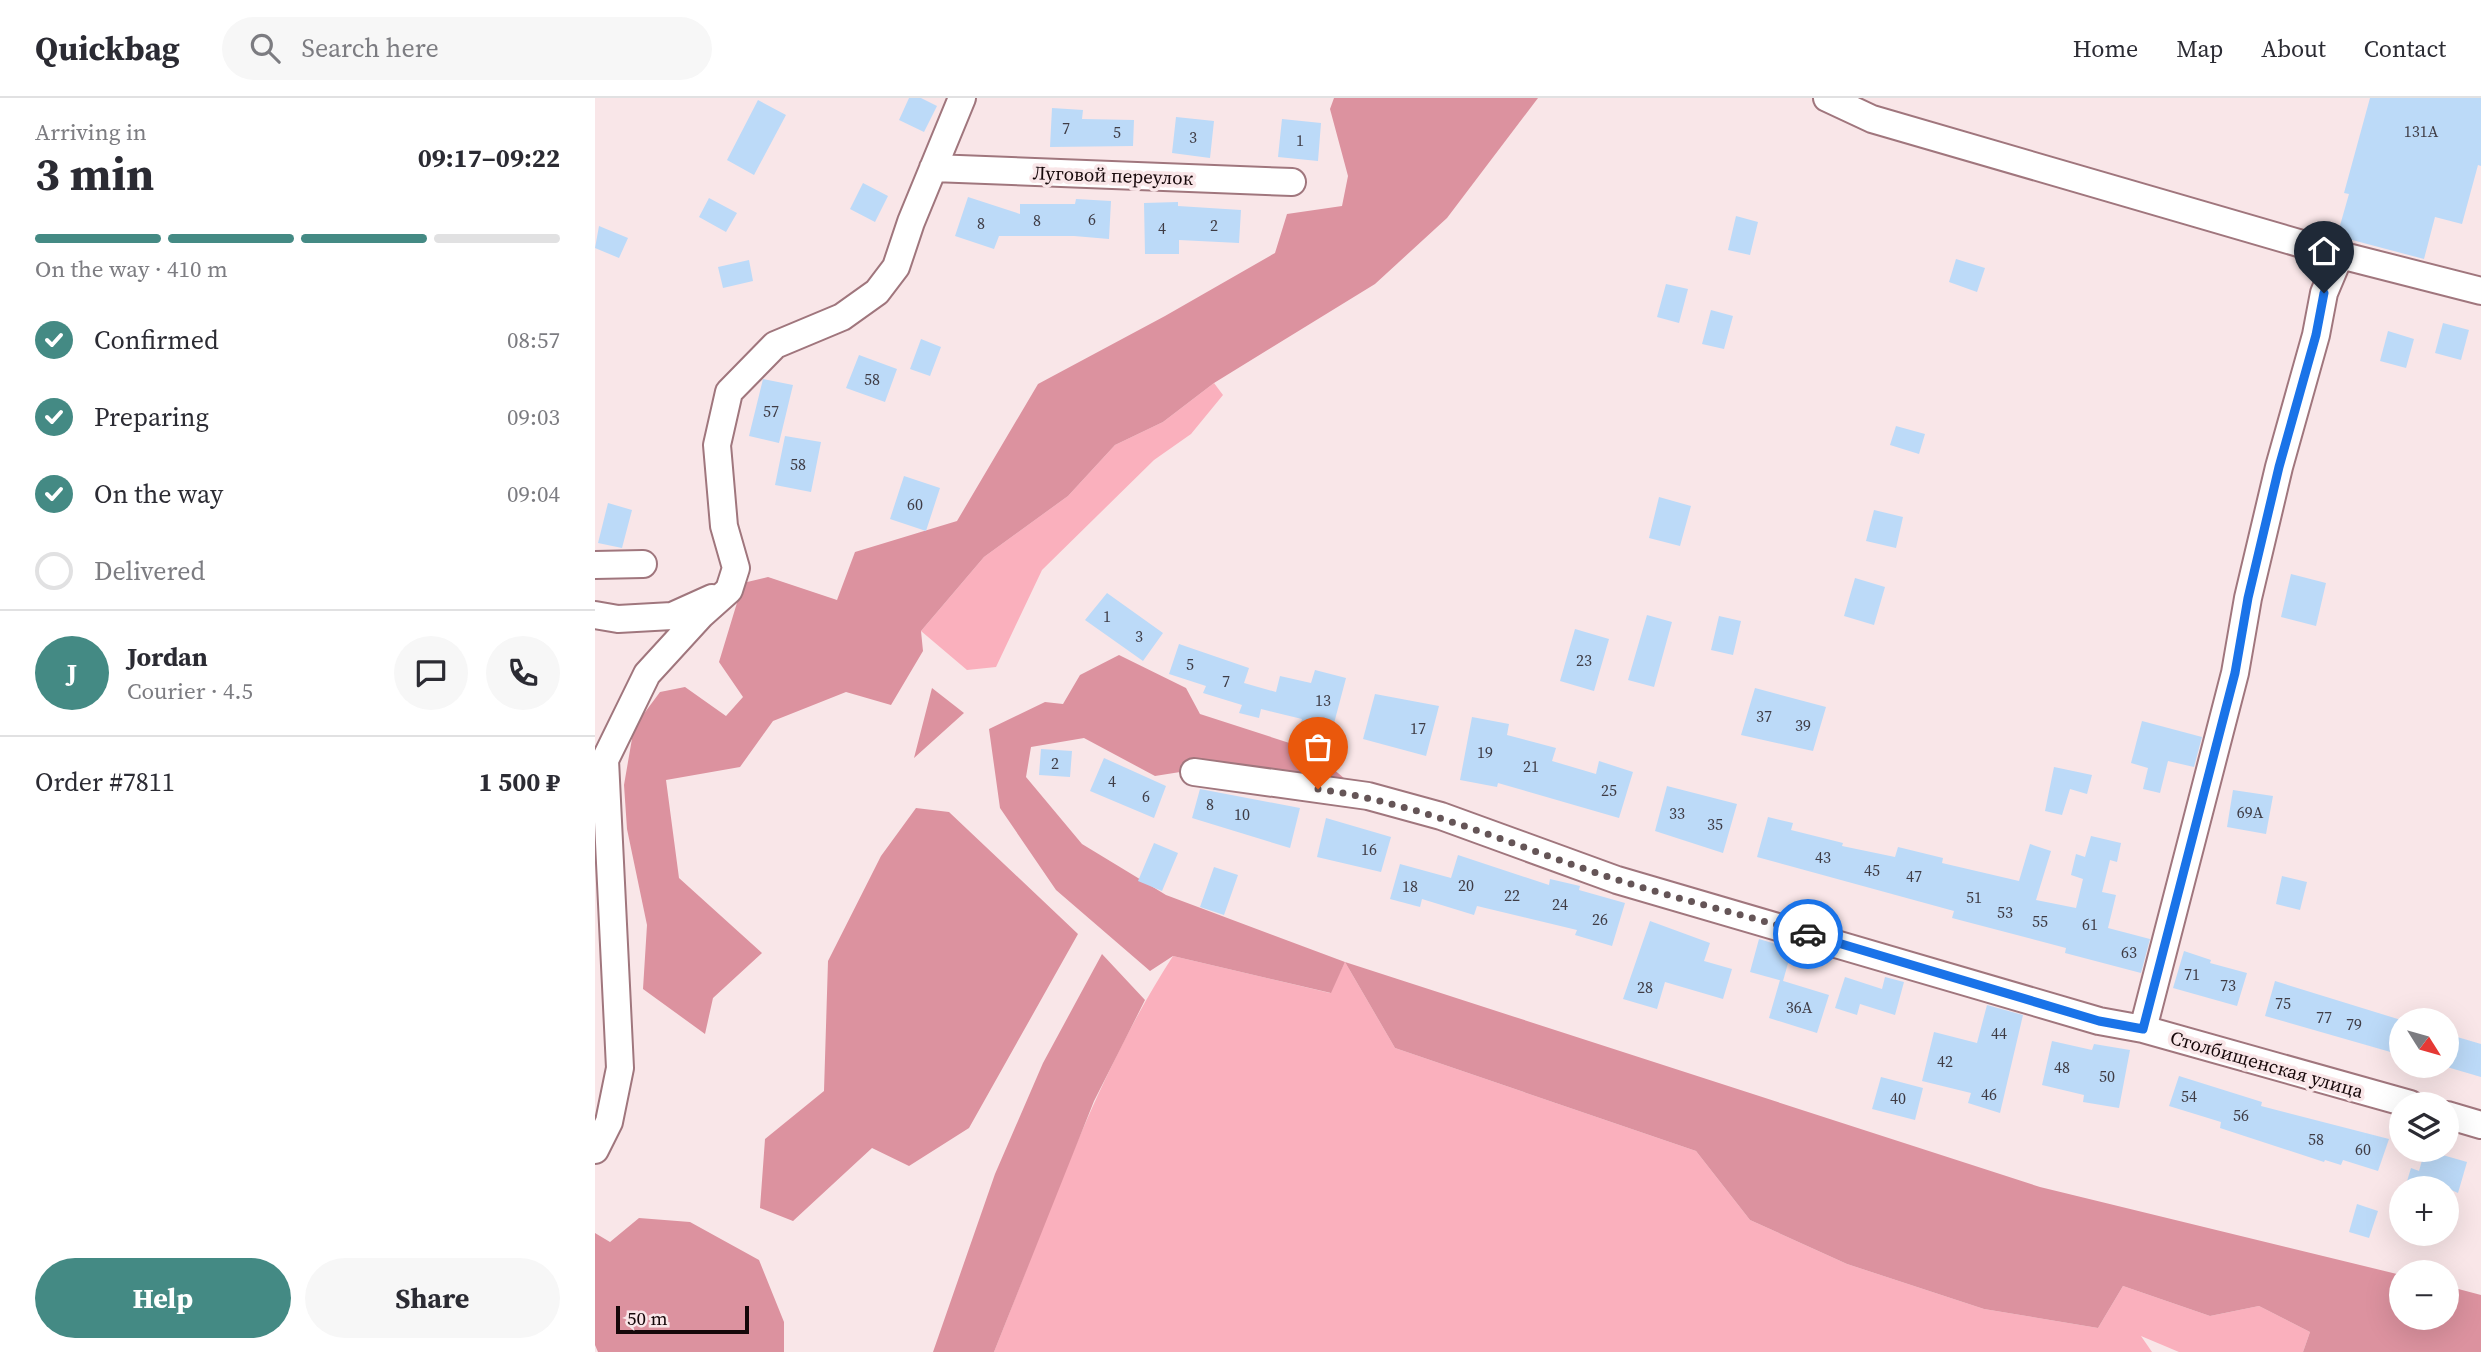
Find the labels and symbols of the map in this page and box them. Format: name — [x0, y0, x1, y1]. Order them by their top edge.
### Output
house number: 7 — [1062, 117, 1070, 139]
house number: 131А — [2404, 120, 2439, 142]
house number: 5 — [1113, 121, 1121, 143]
house number: 3 — [1189, 126, 1197, 148]
house number: 1 — [1296, 129, 1304, 151]
street label: Луговой переулок — [1032, 159, 1194, 191]
house number: 6 — [1088, 208, 1096, 230]
house number: 8 — [1033, 209, 1041, 231]
house number: 8 — [977, 212, 985, 234]
house number: 2 — [1210, 214, 1218, 236]
house number: 4 — [1158, 217, 1166, 239]
pin — [2294, 221, 2354, 293]
house number: 58 — [864, 368, 880, 390]
house number: 57 — [763, 400, 779, 422]
house number: 58 — [790, 453, 806, 475]
house number: 60 — [907, 493, 923, 515]
house number: 1 — [1103, 605, 1111, 627]
house number: 3 — [1135, 625, 1143, 647]
house number: 23 — [1576, 649, 1592, 671]
house number: 5 — [1186, 653, 1194, 675]
house number: 7 — [1222, 670, 1230, 692]
house number: 13 — [1315, 689, 1331, 711]
house number: 37 — [1756, 705, 1772, 727]
house number: 39 — [1795, 714, 1811, 736]
pin — [1288, 717, 1348, 789]
house number: 17 — [1410, 717, 1426, 739]
house number: 19 — [1477, 741, 1493, 763]
house number: 2 — [1051, 752, 1059, 774]
house number: 21 — [1523, 755, 1539, 777]
house number: 4 — [1108, 770, 1116, 792]
house number: 25 — [1601, 779, 1617, 801]
house number: 6 — [1142, 785, 1150, 807]
house number: 8 — [1206, 793, 1214, 815]
house number: 69А — [2237, 801, 2264, 823]
house number: 33 — [1669, 802, 1685, 824]
house number: 10 — [1234, 803, 1250, 825]
house number: 35 — [1707, 813, 1723, 835]
house number: 16 — [1361, 838, 1377, 860]
house number: 43 — [1815, 846, 1831, 868]
house number: 45 — [1864, 859, 1880, 881]
house number: 47 — [1906, 865, 1922, 887]
house number: 20 — [1458, 874, 1474, 896]
house number: 18 — [1402, 875, 1418, 897]
house number: 22 — [1504, 884, 1520, 906]
house number: 51 — [1966, 886, 1982, 908]
house number: 24 — [1552, 893, 1568, 915]
courier — [1773, 899, 1843, 969]
house number: 53 — [1997, 901, 2013, 923]
house number: 26 — [1592, 908, 1608, 930]
house number: 55 — [2032, 910, 2048, 932]
house number: 61 — [2082, 913, 2098, 935]
house number: 63 — [2121, 941, 2137, 963]
house number: 71 — [2184, 963, 2200, 985]
house number: 73 — [2220, 974, 2236, 996]
house number: 28 — [1637, 976, 1653, 998]
house number: 75 — [2275, 992, 2291, 1014]
house number: 36А — [1786, 996, 1813, 1018]
house number: 77 — [2316, 1006, 2332, 1028]
north arrow — [2389, 1008, 2459, 1078]
house number: 79 — [2346, 1013, 2362, 1035]
house number: 44 — [1991, 1022, 2007, 1044]
street label: Столбищенская улица — [2167, 1024, 2367, 1104]
house number: 42 — [1937, 1050, 1953, 1072]
house number: 48 — [2054, 1056, 2070, 1078]
house number: 50 — [2099, 1065, 2115, 1087]
house number: 46 — [1981, 1083, 1997, 1105]
house number: 54 — [2181, 1085, 2197, 1107]
house number: 40 — [1890, 1087, 1906, 1109]
house number: 56 — [2233, 1104, 2249, 1126]
house number: 58 — [2308, 1128, 2324, 1150]
house number: 60 — [2355, 1138, 2371, 1160]
scale bar — [616, 1303, 749, 1335]

